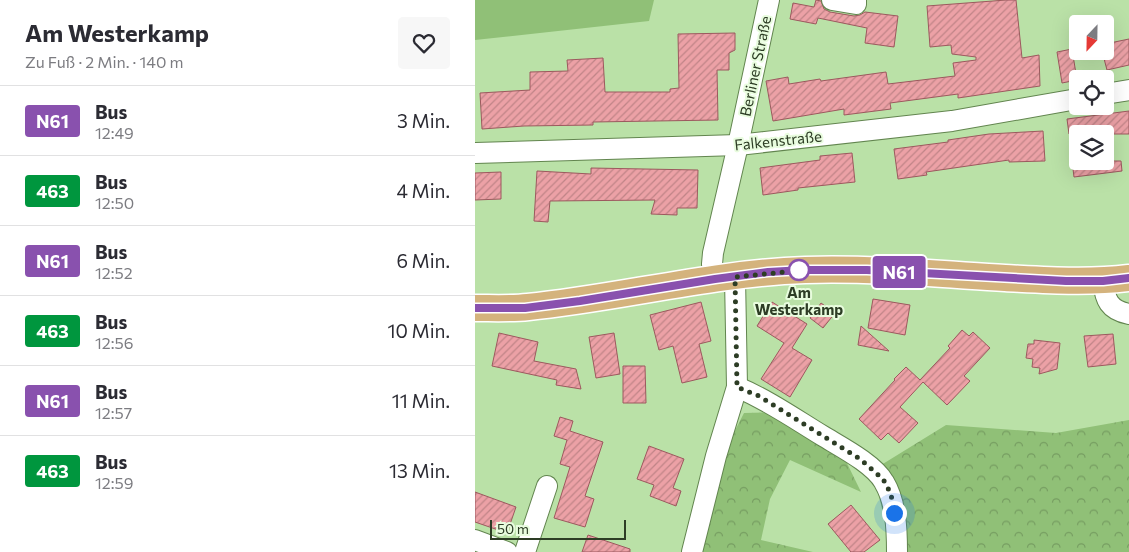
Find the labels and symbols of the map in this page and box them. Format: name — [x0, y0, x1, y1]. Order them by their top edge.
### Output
street label: Berliner Straße — [736, 14, 774, 118]
north arrow — [1069, 15, 1114, 60]
street label: Falkenstraße — [733, 126, 823, 154]
line badge: N61 — [870, 256, 928, 288]
marker: Am Westerkamp — [788, 259, 810, 281]
place label: Am Westerkamp — [755, 283, 843, 318]
your location — [882, 501, 907, 526]
scale bar — [490, 517, 626, 540]

